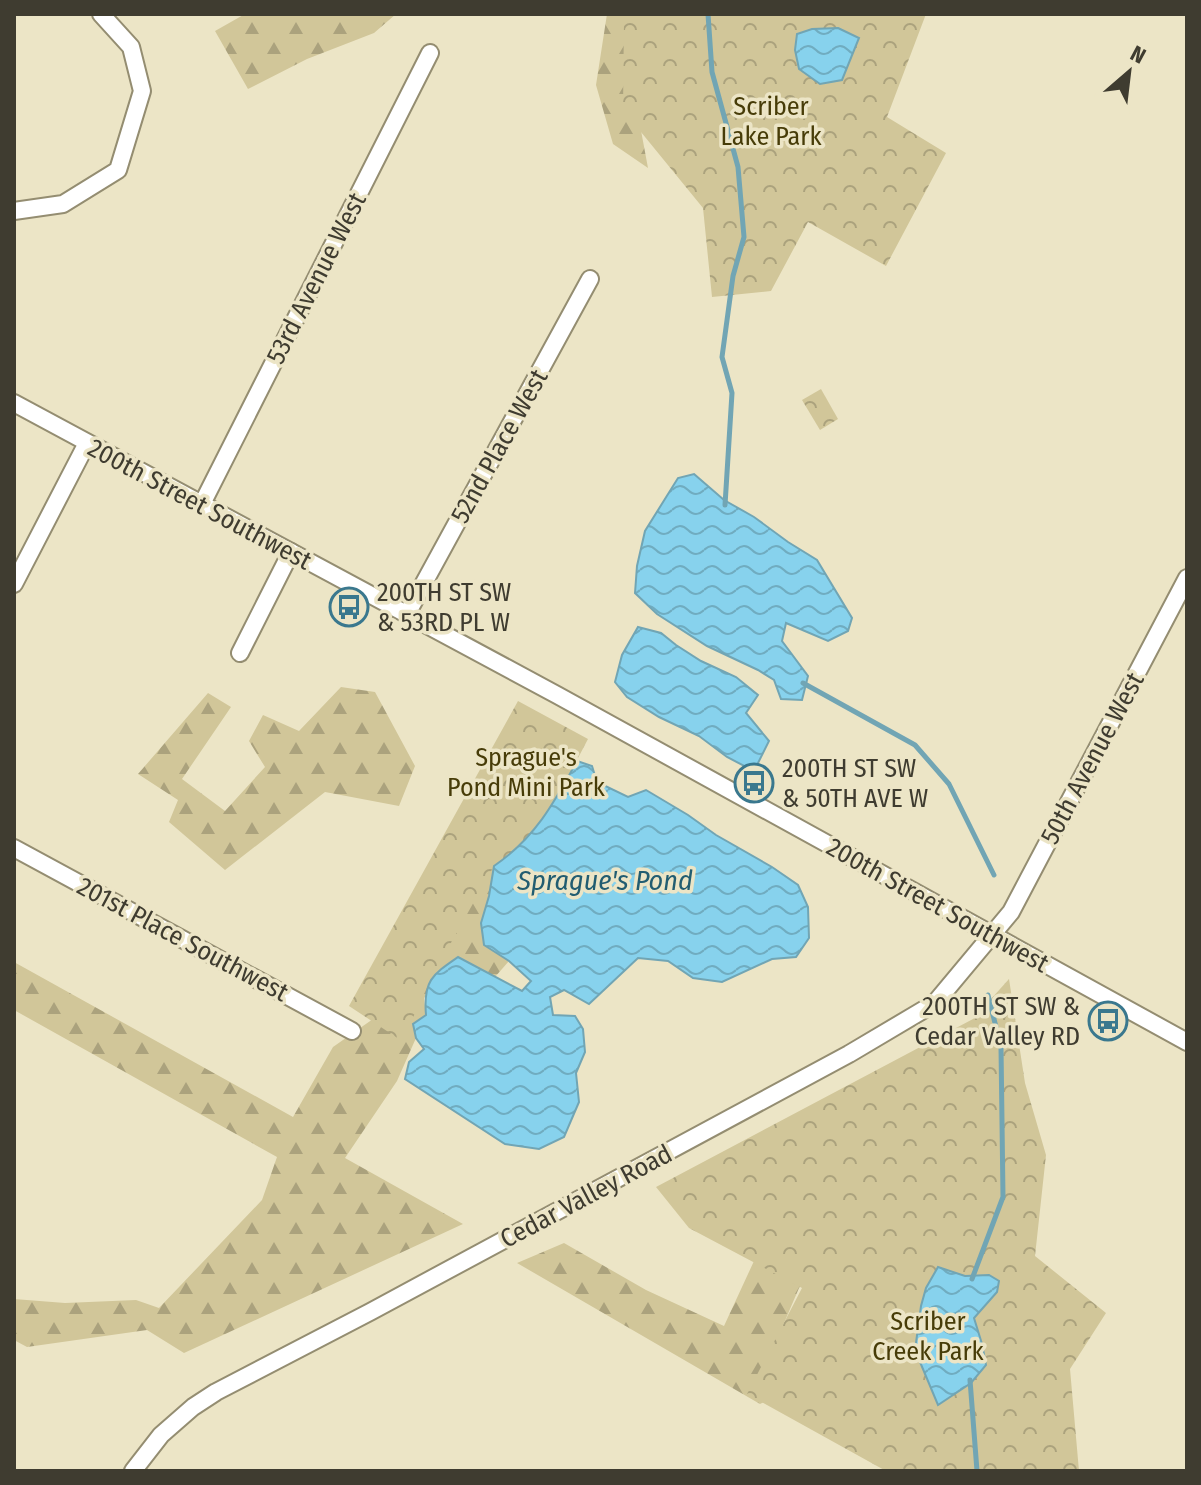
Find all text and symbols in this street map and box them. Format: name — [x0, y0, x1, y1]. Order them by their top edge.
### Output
north arrow — [1089, 32, 1169, 112]
text: N — [1126, 40, 1150, 70]
park label: Scriber Lake Park — [720, 91, 822, 152]
street label: 53rd Avenue West — [260, 187, 373, 369]
street label: 52nd Place West — [444, 364, 555, 529]
street label: 200th Street Southwest — [83, 432, 317, 577]
place label: 200TH ST SW & 53RD PL W — [377, 577, 511, 638]
bus stop icon: 200TH ST SW & 53RD PL W — [328, 586, 370, 628]
street label: 50th Avenue West — [1034, 667, 1151, 849]
park label: Sprague's Pond Mini Park — [447, 742, 606, 803]
place label: 200TH ST SW & 50TH AVE W — [782, 753, 928, 814]
bus stop icon: 200TH ST SW & 50TH AVE W — [733, 762, 775, 804]
street label: 200th Street Southwest — [821, 832, 1054, 980]
water label: Sprague's Pond — [516, 864, 693, 897]
street label: 201st Place Southwest — [72, 871, 294, 1008]
place label: 200TH ST SW & Cedar Valley RD — [915, 991, 1080, 1052]
bus stop icon: 200TH ST SW & Cedar Valley RD — [1087, 1000, 1129, 1042]
street label: Cedar Valley Road — [495, 1138, 677, 1255]
park label: Scriber Creek Park — [872, 1306, 985, 1367]

